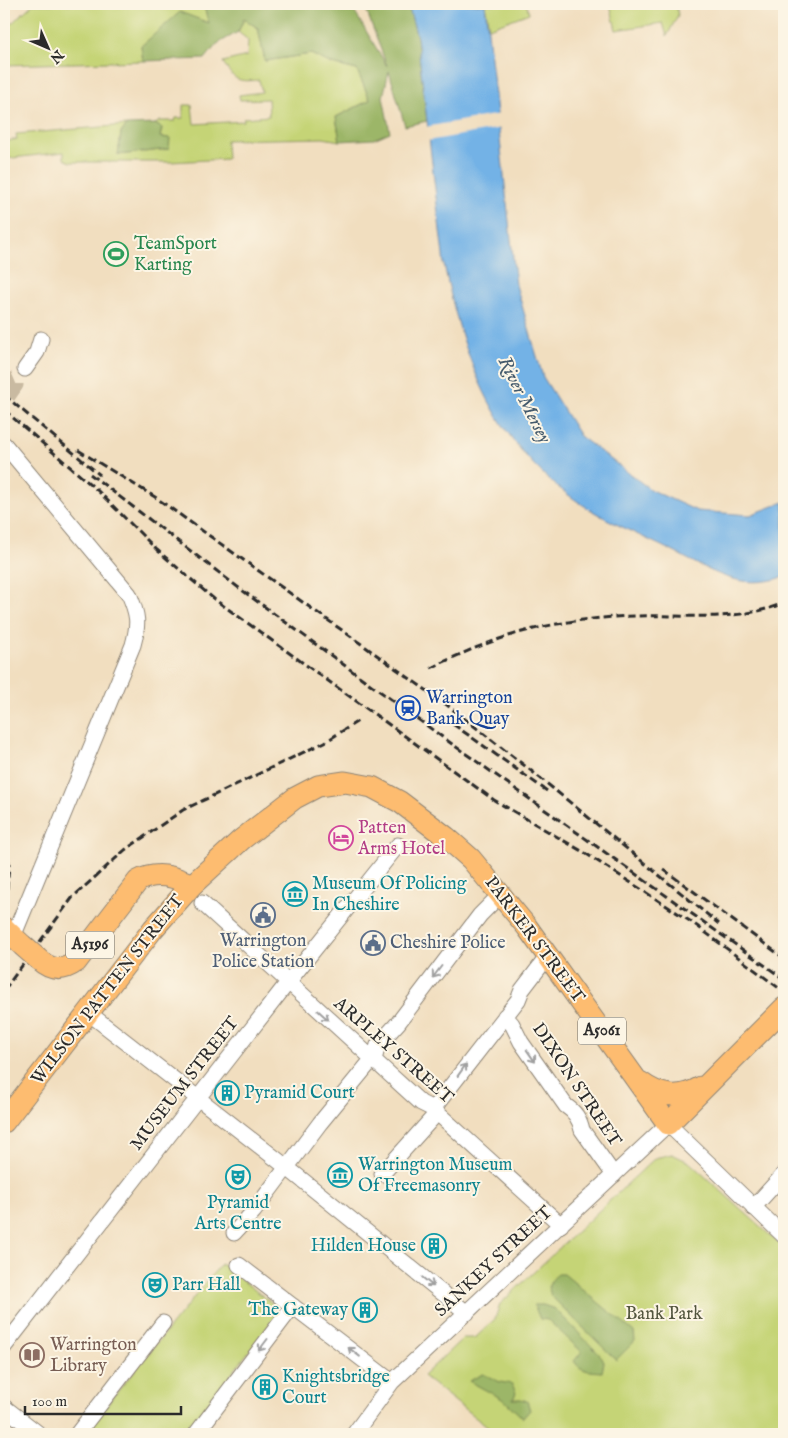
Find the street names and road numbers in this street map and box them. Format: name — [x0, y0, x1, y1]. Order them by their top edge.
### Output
street label: PARKER STREET — [479, 872, 589, 1008]
street label: WILSON PATTEN STREET — [27, 890, 189, 1090]
road number: A5196 — [66, 932, 114, 958]
street label: ARPLEY STREET — [328, 992, 458, 1109]
street label: MUSEUM STREET — [126, 1012, 244, 1156]
road number: A5061 — [578, 1018, 626, 1044]
street label: DIXON STREET — [526, 1019, 626, 1151]
street label: SANKEY STREET — [430, 1202, 558, 1322]

